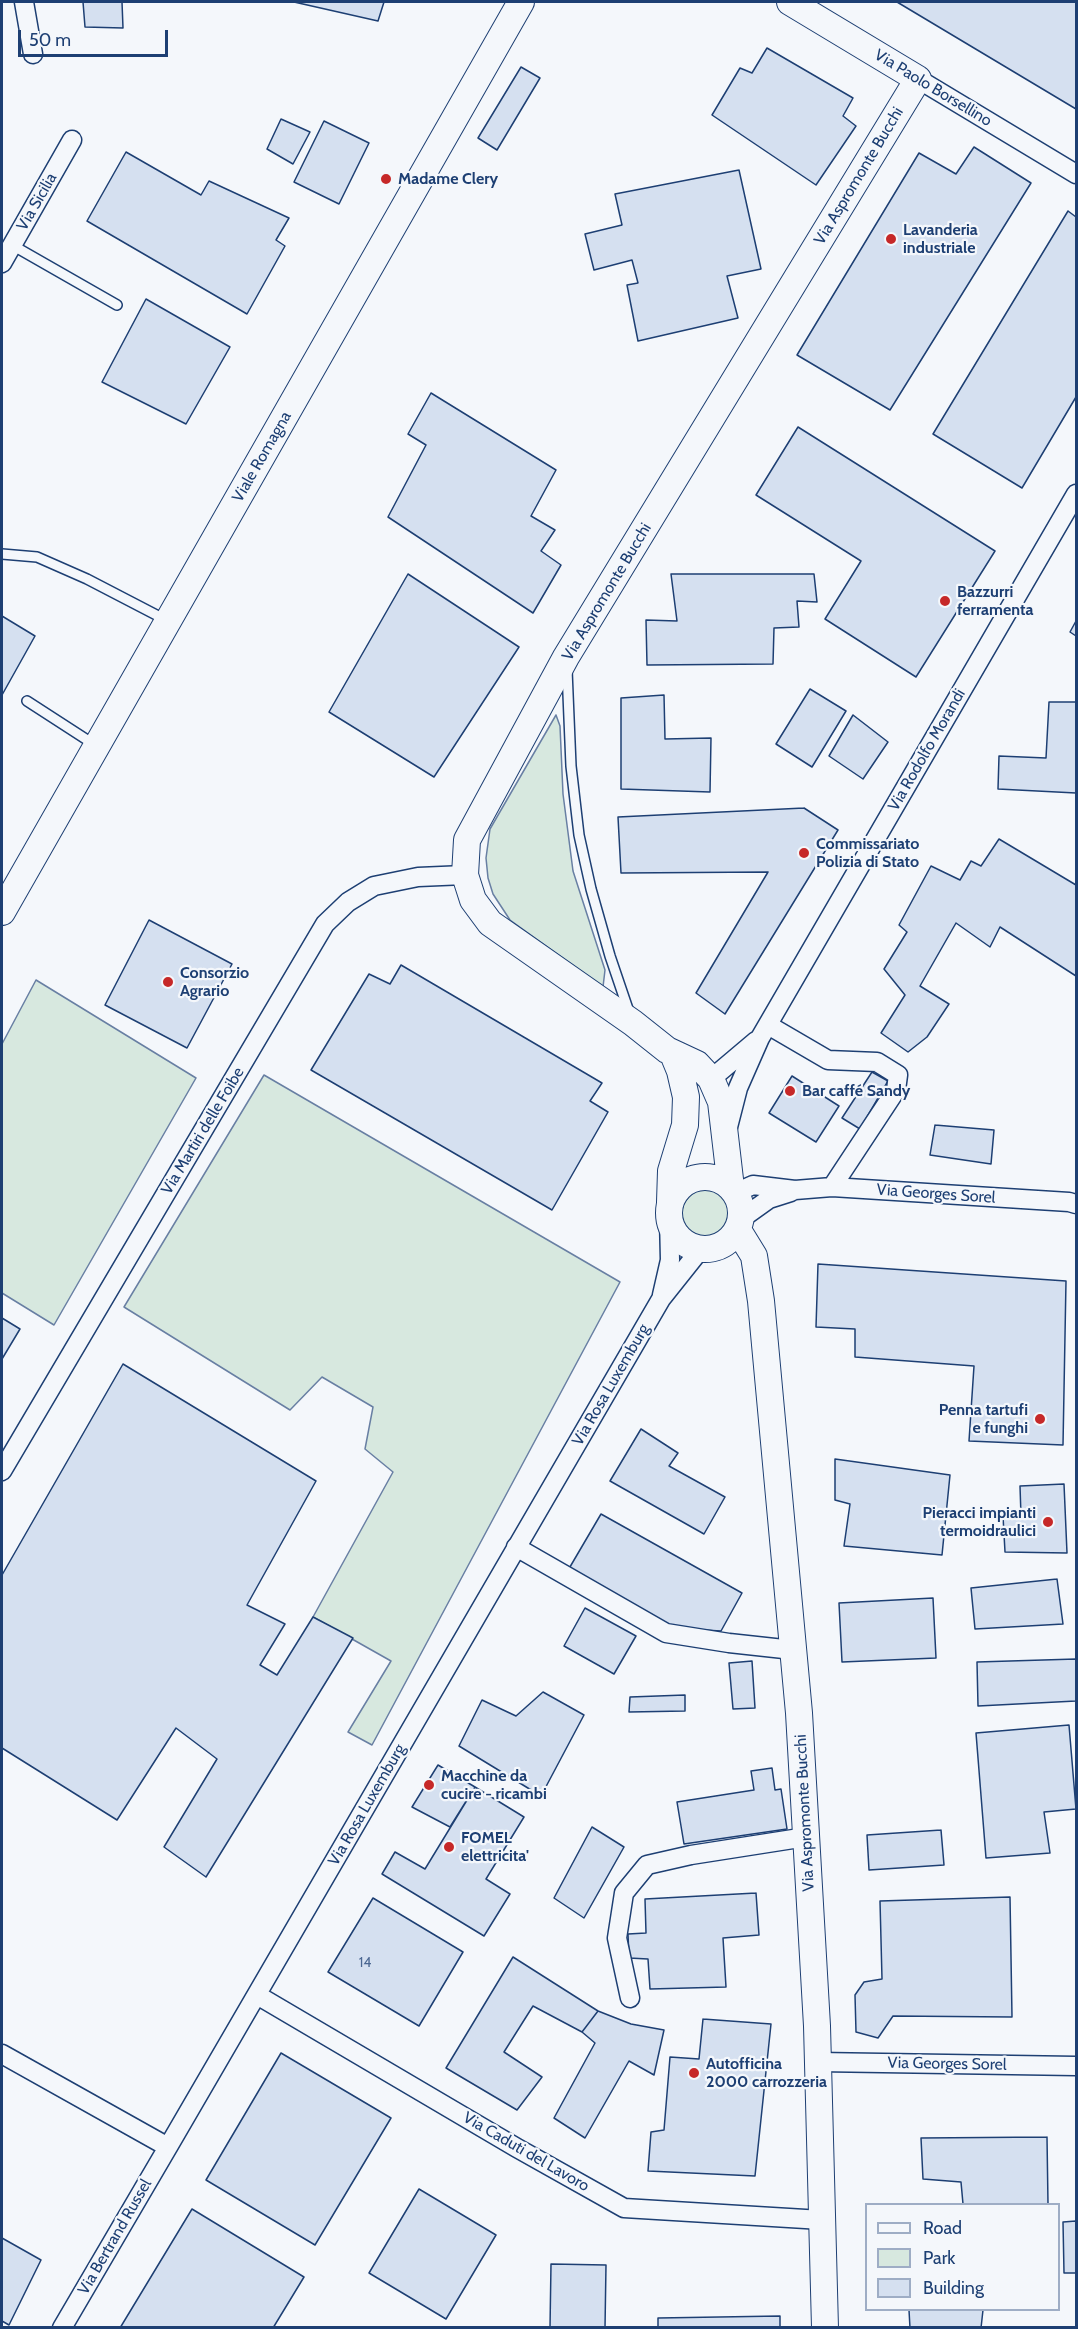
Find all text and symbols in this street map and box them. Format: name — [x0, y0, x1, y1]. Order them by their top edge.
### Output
scale bar — [21, 18, 171, 56]
text: 50 m — [29, 29, 71, 51]
street label: Via Paolo Borsellino — [871, 45, 995, 131]
street label: Via Aspromonte Bucchi — [810, 104, 908, 248]
place label: Madame Clery — [398, 169, 498, 189]
street label: Via Sicilia — [13, 170, 61, 234]
marker: Madame Clery — [379, 172, 393, 186]
place label: Lavanderia industriale — [903, 220, 978, 258]
marker: Lavanderia industriale — [884, 232, 898, 246]
street label: Viale Romagna — [228, 408, 296, 506]
street label: Via Aspromonte Bucchi — [558, 520, 656, 664]
place label: Bazzurri ferramenta — [957, 582, 1033, 620]
marker: Bazzurri ferramenta — [938, 594, 952, 608]
street label: Via Rodolfo Morandi — [884, 686, 970, 814]
place label: Commissariato Polizia di Stato — [816, 834, 919, 872]
marker: Commissariato Polizia di Stato — [797, 846, 811, 860]
place label: Consorzio Agrario — [180, 963, 249, 1001]
marker: Consorzio Agrario — [161, 975, 175, 989]
street label: Via Martiri delle Foibe — [157, 1064, 249, 1198]
place label: Bar caffé Sandy — [802, 1081, 910, 1101]
marker: Bar caffé Sandy — [783, 1084, 797, 1098]
street label: Via Georges Sorel — [876, 1180, 996, 1208]
street label: Via Rosa Luxemburg — [568, 1321, 654, 1449]
place label: Penna tartufi e funghi — [939, 1400, 1028, 1438]
marker: Penna tartufi e funghi — [1033, 1412, 1047, 1426]
place label: Pieracci impianti termoidraulici — [923, 1503, 1036, 1541]
marker: Pieracci impianti termoidraulici — [1041, 1515, 1055, 1529]
street label: Via Aspromonte Bucchi — [791, 1734, 819, 1892]
street label: Via Rosa Luxemburg — [324, 1741, 410, 1869]
place label: Macchine da cucire - ricambi — [441, 1766, 547, 1804]
marker: Macchine da cucire - ricambi — [422, 1778, 436, 1792]
place label: FOMEL elettricita' — [461, 1828, 529, 1866]
marker: FOMEL elettricita' — [442, 1840, 456, 1854]
house number: 14 — [359, 1955, 371, 1971]
street label: Via Georges Sorel — [887, 2053, 1007, 2075]
place label: Autofficina 2000 carrozzeria — [706, 2054, 827, 2092]
marker: Autofficina 2000 carrozzeria — [687, 2066, 701, 2080]
street label: Via Caduti del Lavoro — [460, 2108, 592, 2196]
street label: Via Bertrand Russel — [74, 2176, 156, 2298]
legend — [865, 2203, 1060, 2311]
text: Road — [923, 2217, 962, 2239]
text: Park — [923, 2247, 955, 2269]
text: Building — [923, 2277, 984, 2299]

